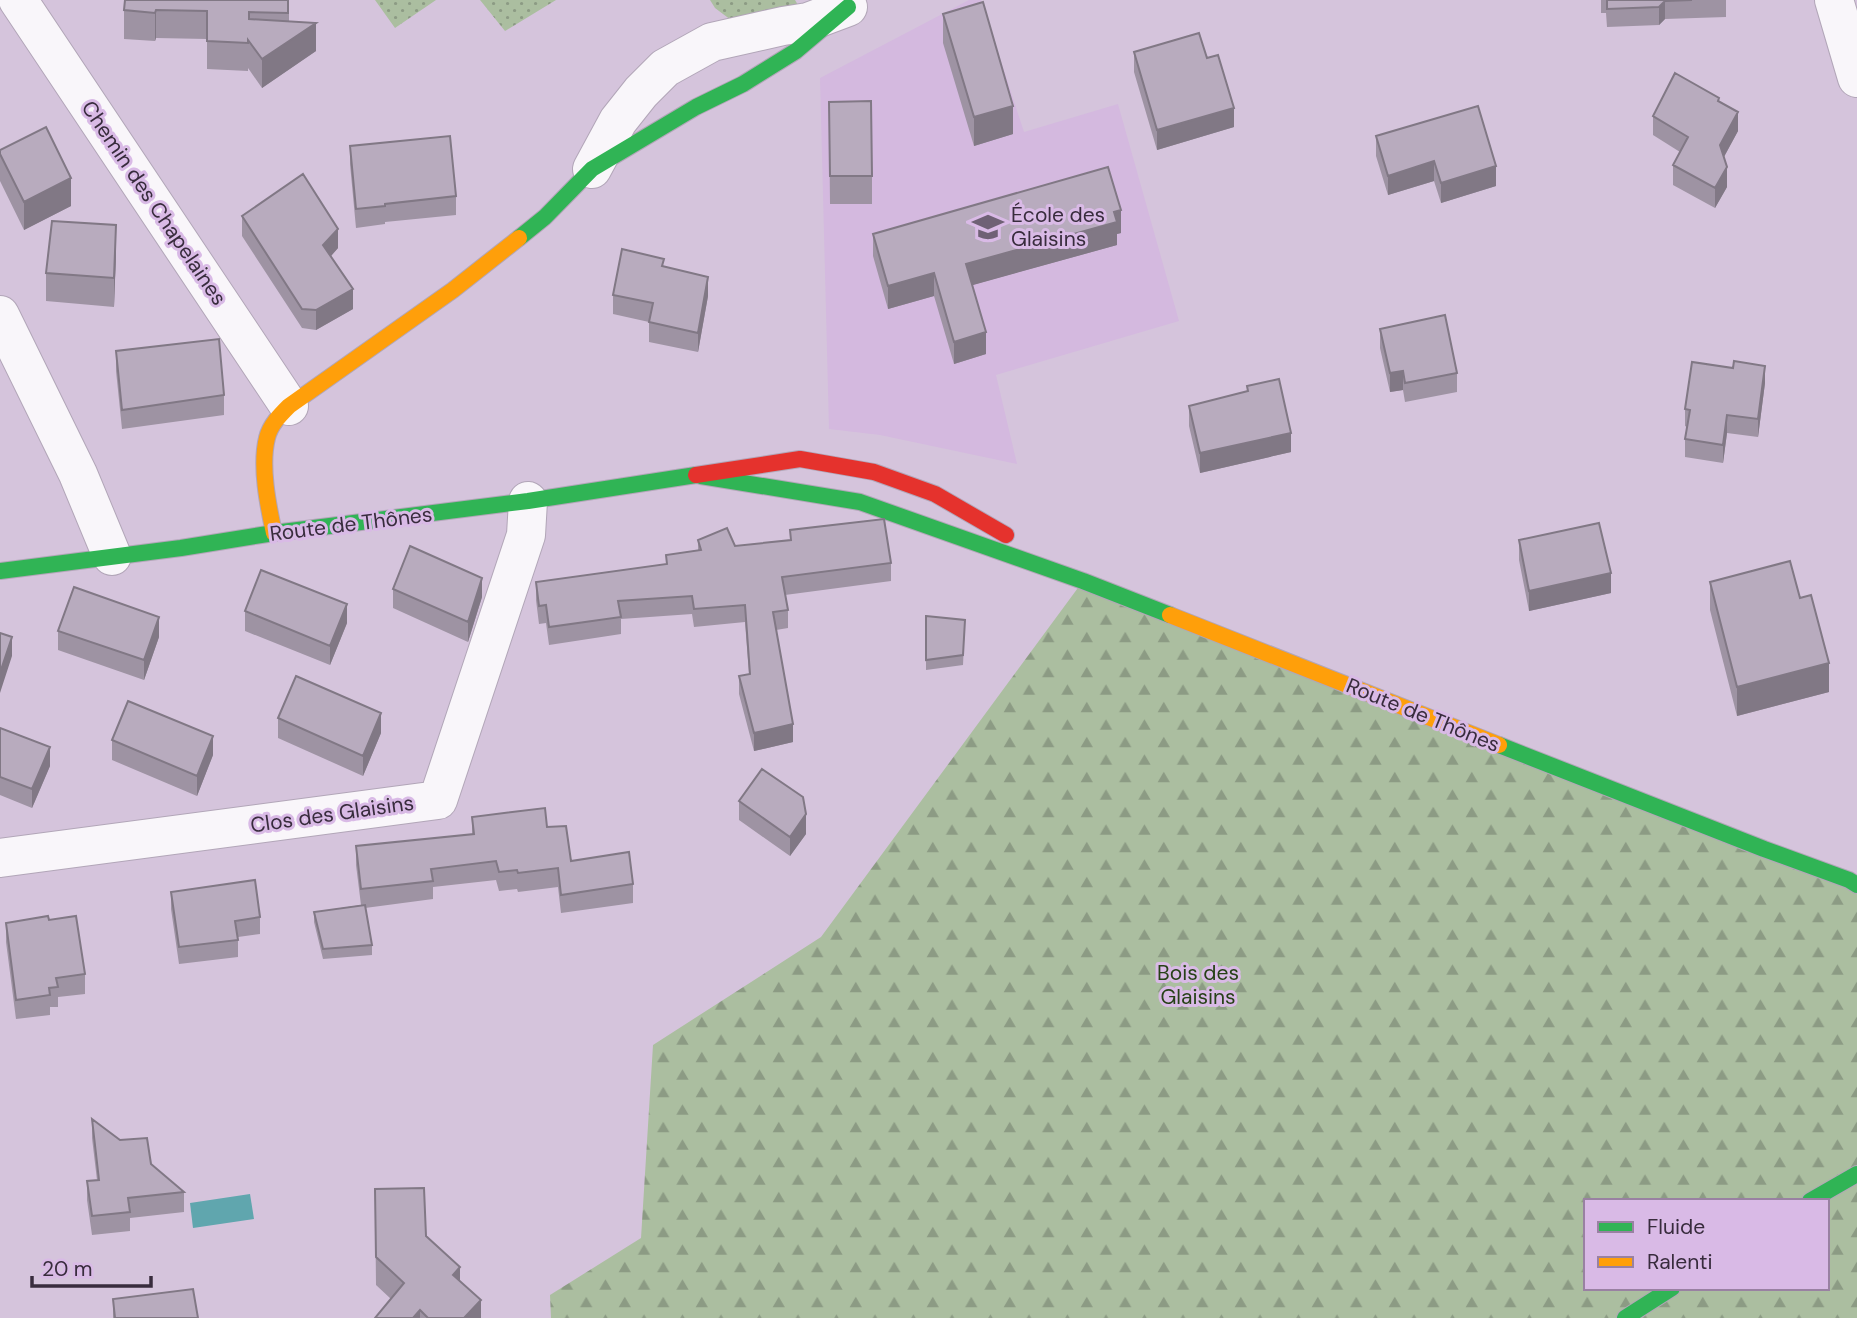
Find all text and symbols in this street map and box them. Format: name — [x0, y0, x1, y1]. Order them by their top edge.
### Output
street label: Chemin des Chapelaines — [75, 95, 233, 311]
place label: École des Glaisins — [1011, 201, 1105, 253]
school or university icon: École des Glaisins — [971, 210, 1005, 244]
street label: Route de Thônes — [268, 500, 434, 548]
street label: Route de Thônes — [1342, 671, 1504, 759]
street label: Clos des Glaisins — [248, 789, 416, 839]
park label: Bois des Glaisins — [1157, 959, 1239, 1011]
legend — [1584, 1199, 1829, 1290]
text: Fluide — [1647, 1213, 1705, 1241]
scale bar — [32, 1244, 150, 1288]
text: Ralenti — [1647, 1248, 1713, 1276]
text: 20 m — [42, 1255, 93, 1283]

